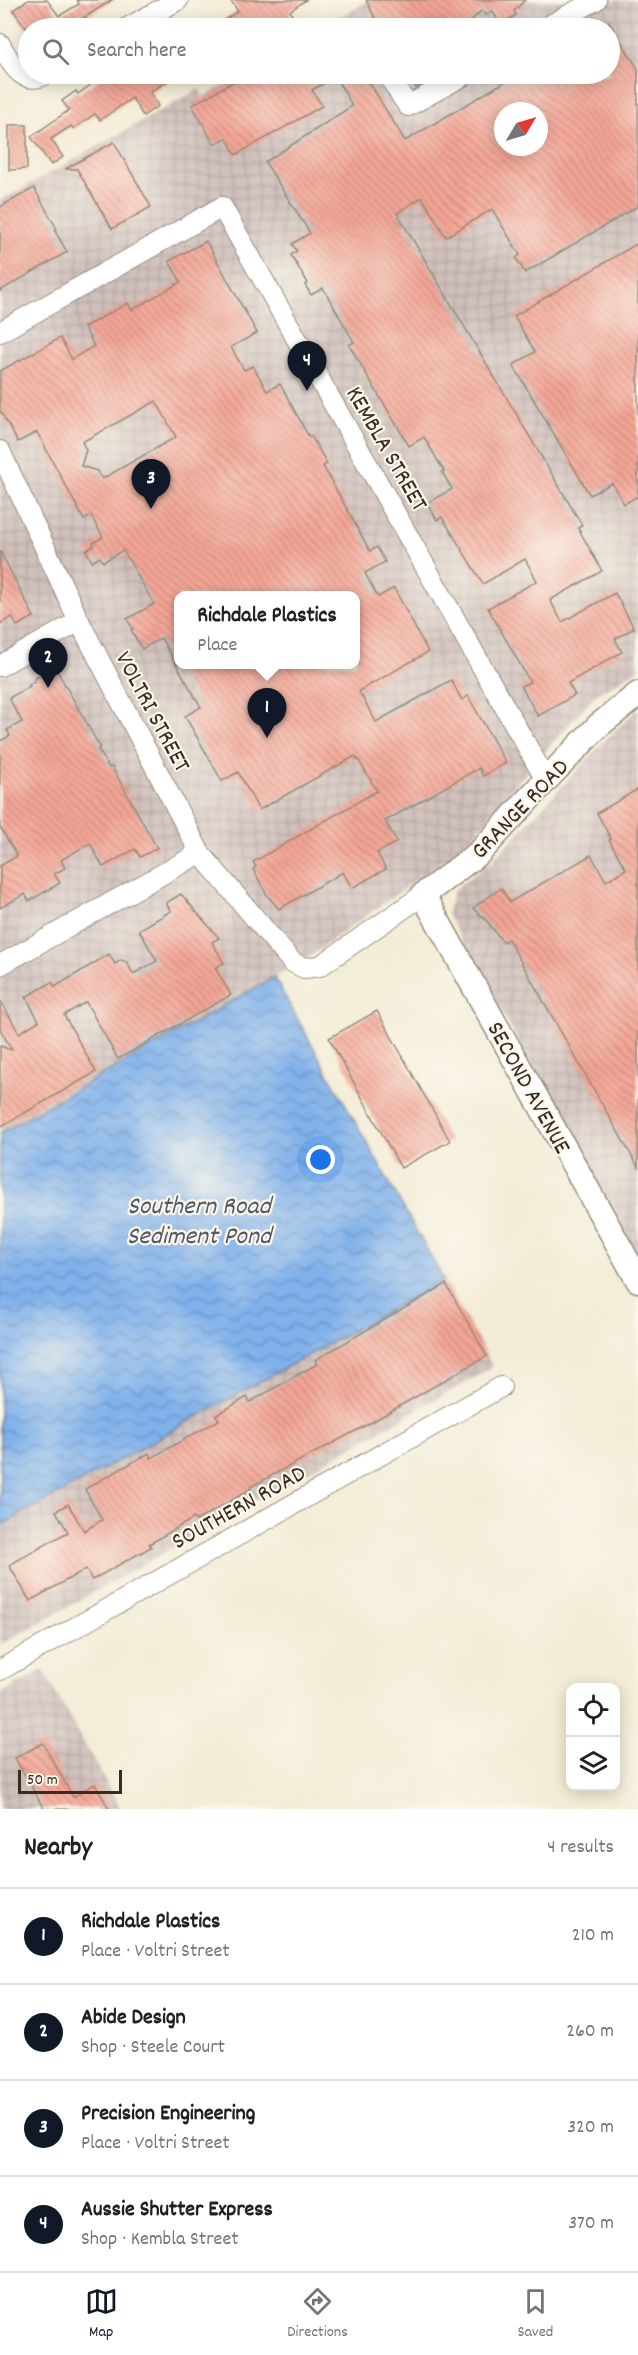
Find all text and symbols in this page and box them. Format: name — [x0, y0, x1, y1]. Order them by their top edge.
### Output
search box — [18, 18, 620, 84]
icon: search — [39, 35, 72, 68]
text: Search here — [87, 36, 186, 67]
north arrow — [494, 102, 548, 156]
pin: 4 — [288, 342, 326, 391]
street label: KEMBLA STREET — [336, 381, 435, 519]
pin: 3 — [132, 460, 170, 509]
popup — [174, 591, 360, 669]
text: Richdale Plastics — [197, 601, 337, 632]
text: Place — [197, 632, 237, 660]
pin: 2 — [28, 638, 68, 688]
street label: VOLTRI STREET — [105, 646, 198, 779]
pin: 1 — [248, 688, 286, 738]
street label: GRANGE ROAD — [464, 752, 578, 868]
street label: SECOND AVENUE — [477, 1016, 578, 1161]
your location — [306, 1145, 335, 1174]
water label: Southern Road Sediment Pond — [127, 1189, 274, 1256]
street label: SOUTHERN ROAD — [166, 1458, 313, 1560]
map controls — [566, 1683, 620, 1791]
button: locate — [566, 1683, 620, 1737]
button: layers — [566, 1737, 620, 1791]
scale bar — [18, 1767, 122, 1794]
text: 50 m — [27, 1769, 58, 1792]
text: Nearby — [24, 1830, 92, 1867]
text: 4 results — [547, 1834, 614, 1862]
text: Richdale Plastics — [81, 1907, 220, 1938]
text: 1 — [41, 1922, 46, 1950]
text: 210 m — [572, 1922, 614, 1950]
text: Place · Voltri Street — [81, 1938, 230, 1966]
text: Abide Design — [81, 2003, 186, 2034]
text: 2 — [39, 2018, 48, 2046]
text: 260 m — [566, 2018, 614, 2046]
text: Shop · Steele Court — [81, 2034, 225, 2062]
text: Precision Engineering — [81, 2099, 255, 2130]
text: 3 — [39, 2114, 48, 2142]
text: 320 m — [567, 2114, 614, 2142]
text: Place · Voltri Street — [81, 2130, 230, 2158]
text: Aussie Shutter Express — [81, 2195, 273, 2226]
text: 4 — [39, 2210, 48, 2238]
text: 370 m — [568, 2210, 614, 2238]
text: Shop · Kembla Street — [81, 2226, 239, 2254]
tab: Map — [85, 2285, 118, 2344]
tab: Directions — [287, 2285, 348, 2344]
tab: Saved — [517, 2285, 553, 2344]

